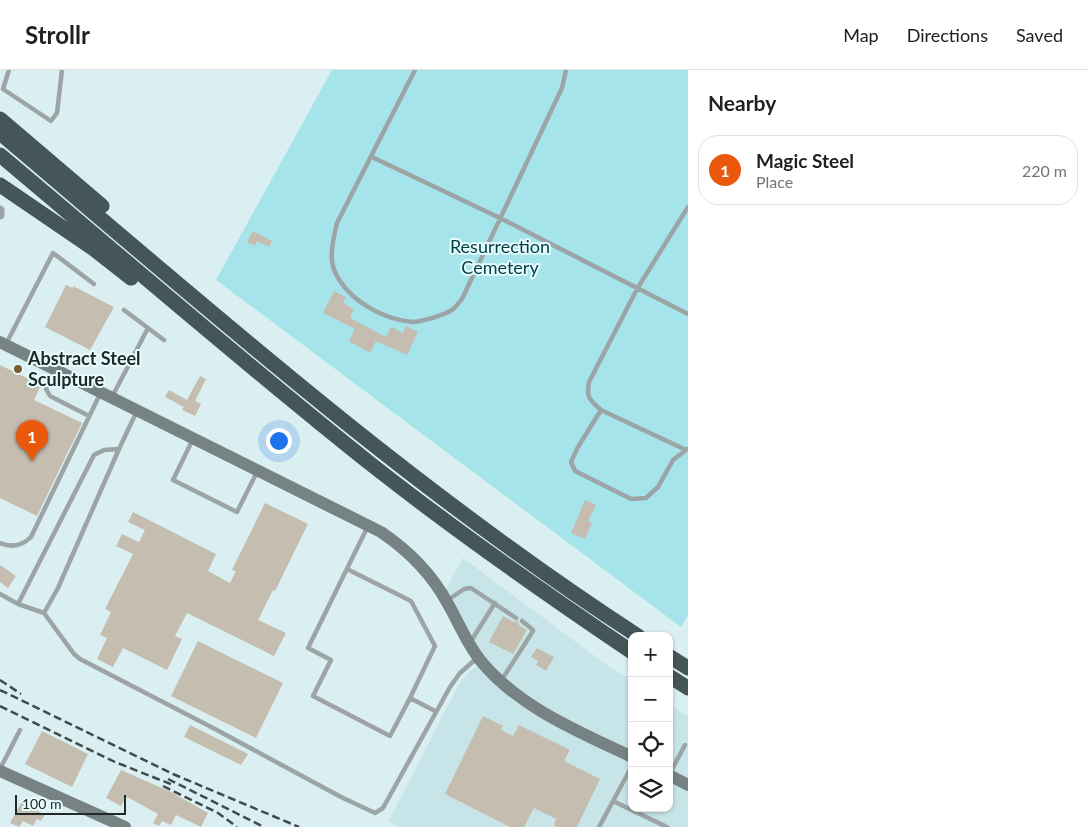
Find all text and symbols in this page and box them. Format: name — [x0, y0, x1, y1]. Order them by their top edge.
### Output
text: Strollr — [25, 20, 90, 49]
text: Map — [843, 24, 879, 46]
text: Directions — [907, 24, 988, 46]
text: Saved — [1016, 24, 1063, 46]
text: Nearby — [708, 90, 776, 115]
text: Magic Steel — [756, 149, 854, 172]
text: 1 — [720, 161, 730, 180]
text: 220 m — [1022, 161, 1067, 180]
text: Place — [756, 172, 793, 191]
park label: Resurrection Cemetery — [450, 235, 550, 278]
place label: Abstract Steel Sculpture — [27, 347, 141, 390]
marker: Abstract Steel Sculpture — [12, 363, 24, 375]
pin: 1 — [16, 420, 48, 461]
your location — [266, 428, 292, 454]
map controls — [628, 632, 673, 812]
button: + — [628, 632, 673, 677]
button: − — [628, 677, 673, 722]
button: locate — [628, 722, 673, 767]
button: layers — [628, 767, 673, 812]
scale bar — [15, 792, 126, 815]
text: 100 m — [22, 795, 61, 812]

